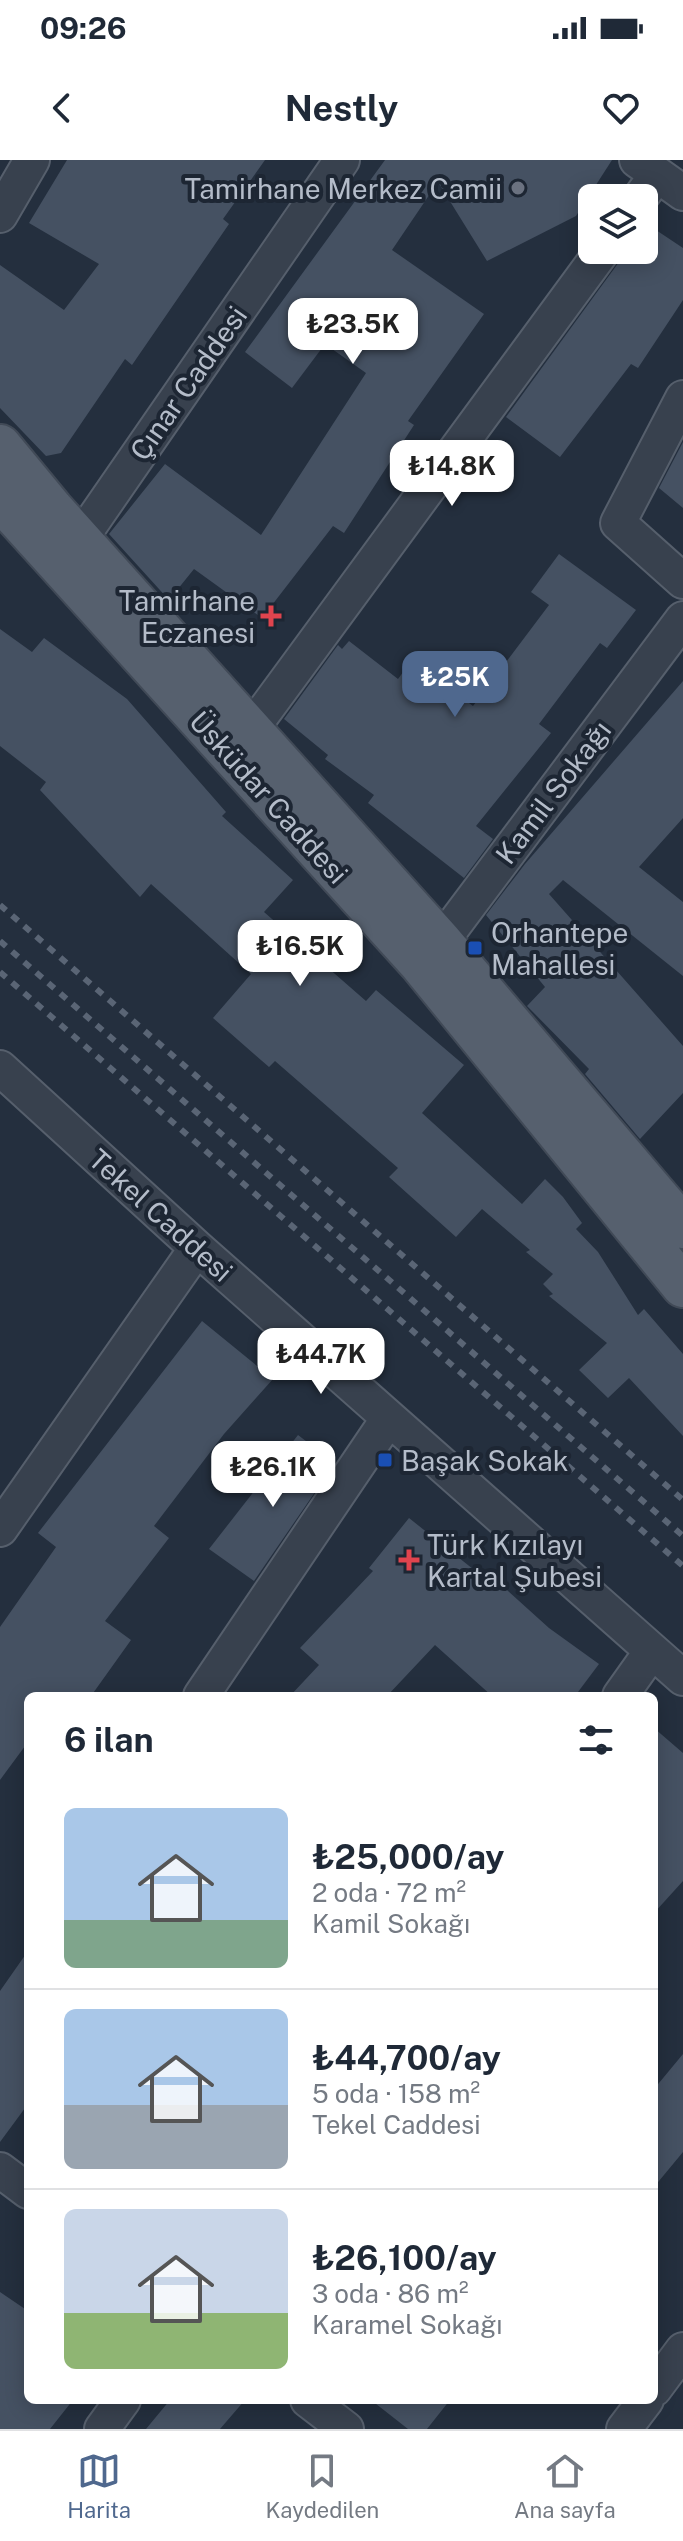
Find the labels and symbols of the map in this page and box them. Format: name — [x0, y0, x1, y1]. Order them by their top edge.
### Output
place label: Tamirhane Merkez Camii — [184, 172, 502, 205]
marker: Tamirhane Merkez Camii — [509, 179, 527, 197]
pin: ₺23.5K — [288, 298, 418, 366]
street label: Çınar Caddesi — [123, 300, 253, 466]
pin: ₺14.8K — [387, 440, 517, 508]
place label: Tamirhane Eczanesi — [119, 584, 255, 649]
marker: Tamirhane Eczanesi — [262, 607, 280, 625]
pin: ₺25K — [408, 651, 502, 719]
street label: Üsküdar Caddesi — [183, 704, 355, 890]
street label: Kamil Sokağı — [489, 714, 617, 870]
place label: Orhantepe Mahallesi — [491, 916, 628, 981]
pin: ₺16.5K — [235, 920, 365, 988]
marker: Orhantepe Mahallesi — [466, 939, 484, 957]
street label: Tekel Caddesi — [83, 1142, 239, 1288]
pin: ₺44.7K — [256, 1328, 386, 1396]
pin: ₺26.1K — [208, 1441, 338, 1509]
place label: Başak Sokak — [401, 1444, 569, 1477]
marker: Başak Sokak — [376, 1451, 394, 1469]
place label: Türk Kızılayı Kartal Şubesi — [427, 1528, 602, 1593]
marker: Türk Kızılayı Kartal Şubesi — [398, 1549, 420, 1571]

